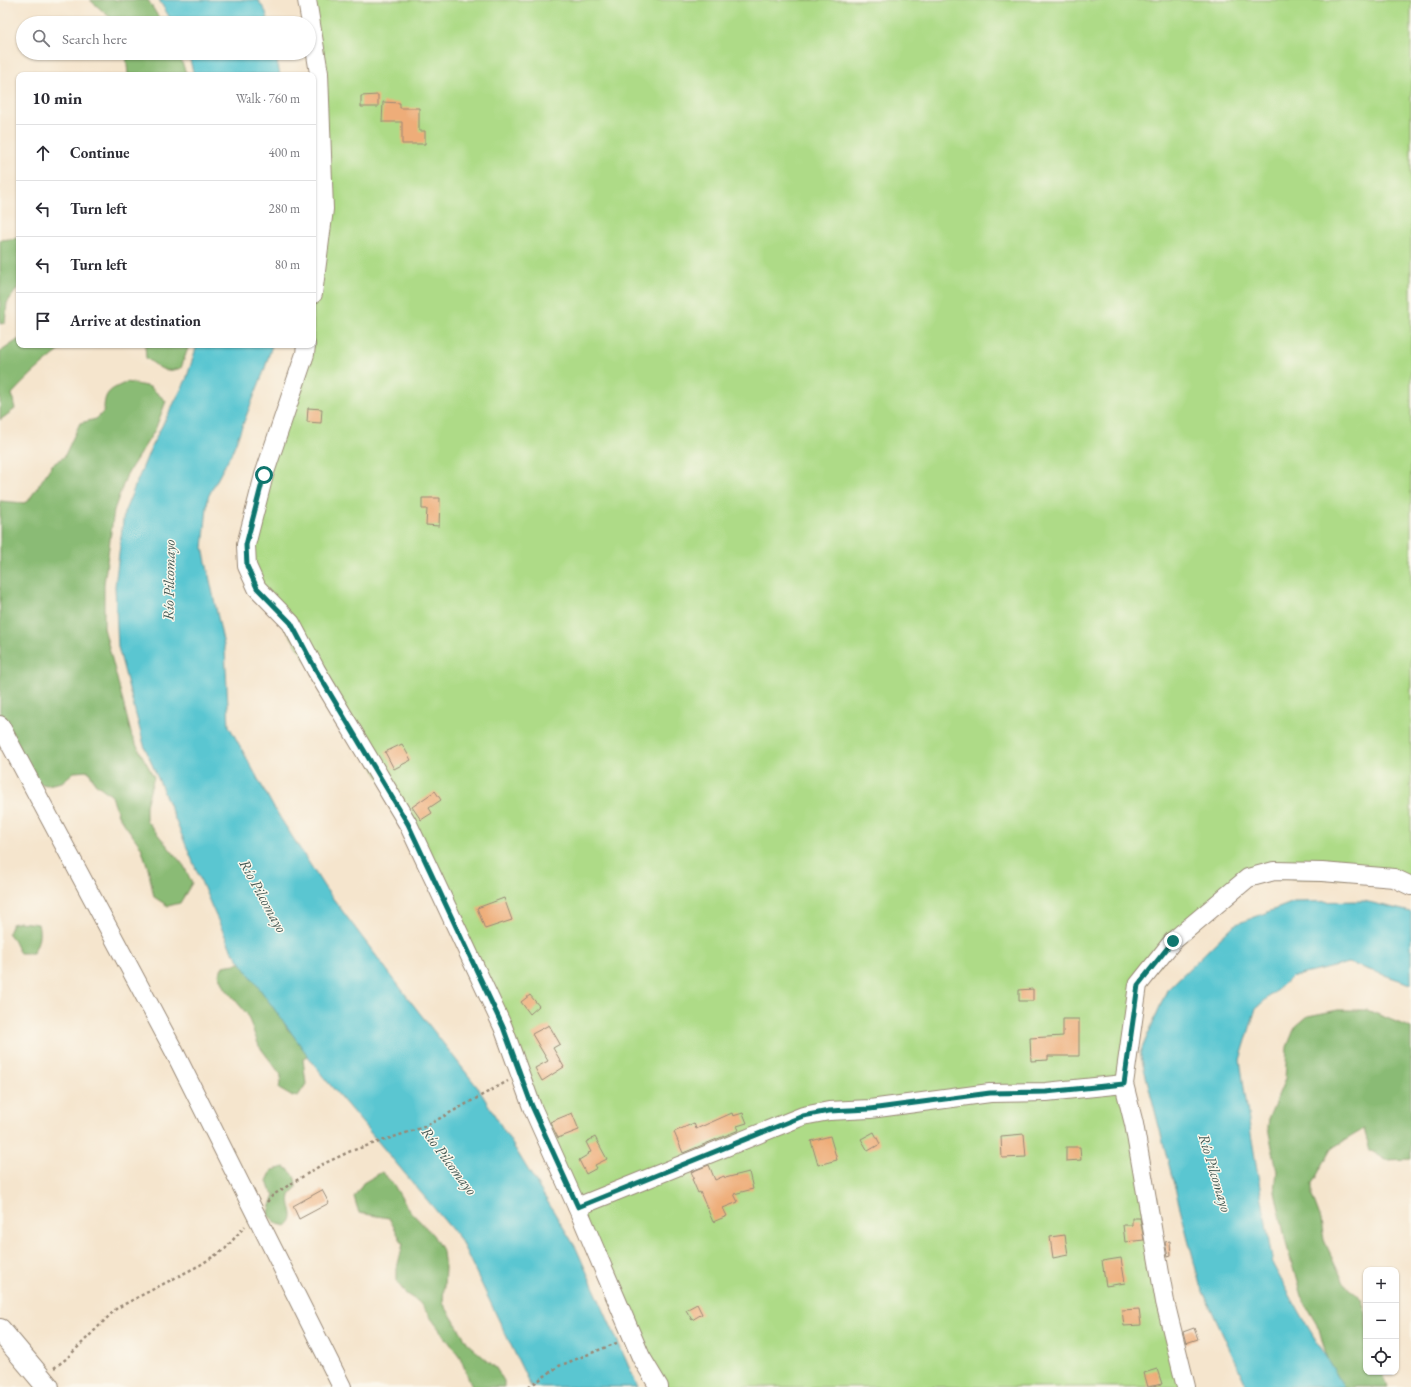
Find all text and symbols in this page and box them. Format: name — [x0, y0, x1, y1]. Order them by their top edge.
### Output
search box — [16, 16, 316, 60]
icon: search — [30, 27, 52, 49]
text: Search here — [62, 29, 127, 48]
text: 10 min — [32, 87, 82, 109]
text: Walk · 760 m — [236, 90, 300, 107]
icon: ahead — [32, 142, 54, 164]
text: Continue — [70, 143, 130, 162]
text: 400 m — [269, 144, 300, 161]
icon: left — [32, 198, 54, 220]
text: Turn left — [70, 199, 127, 218]
text: 280 m — [269, 200, 300, 217]
icon: left — [32, 254, 54, 276]
text: Turn left — [70, 255, 127, 274]
text: 80 m — [275, 256, 300, 273]
icon: arrive — [32, 310, 54, 332]
text: Arrive at destination — [70, 311, 201, 330]
route start — [255, 466, 273, 484]
water label: Río Pilcomayo — [158, 539, 179, 621]
water label: Río Pilcomayo — [236, 856, 291, 936]
route end — [1164, 932, 1182, 950]
water label: Río Pilcomayo — [418, 1123, 481, 1199]
water label: Río Pilcomayo — [1195, 1131, 1236, 1215]
map controls — [1363, 1267, 1399, 1375]
button: + — [1363, 1267, 1399, 1303]
button: − — [1363, 1303, 1399, 1339]
button: locate — [1363, 1339, 1399, 1375]

